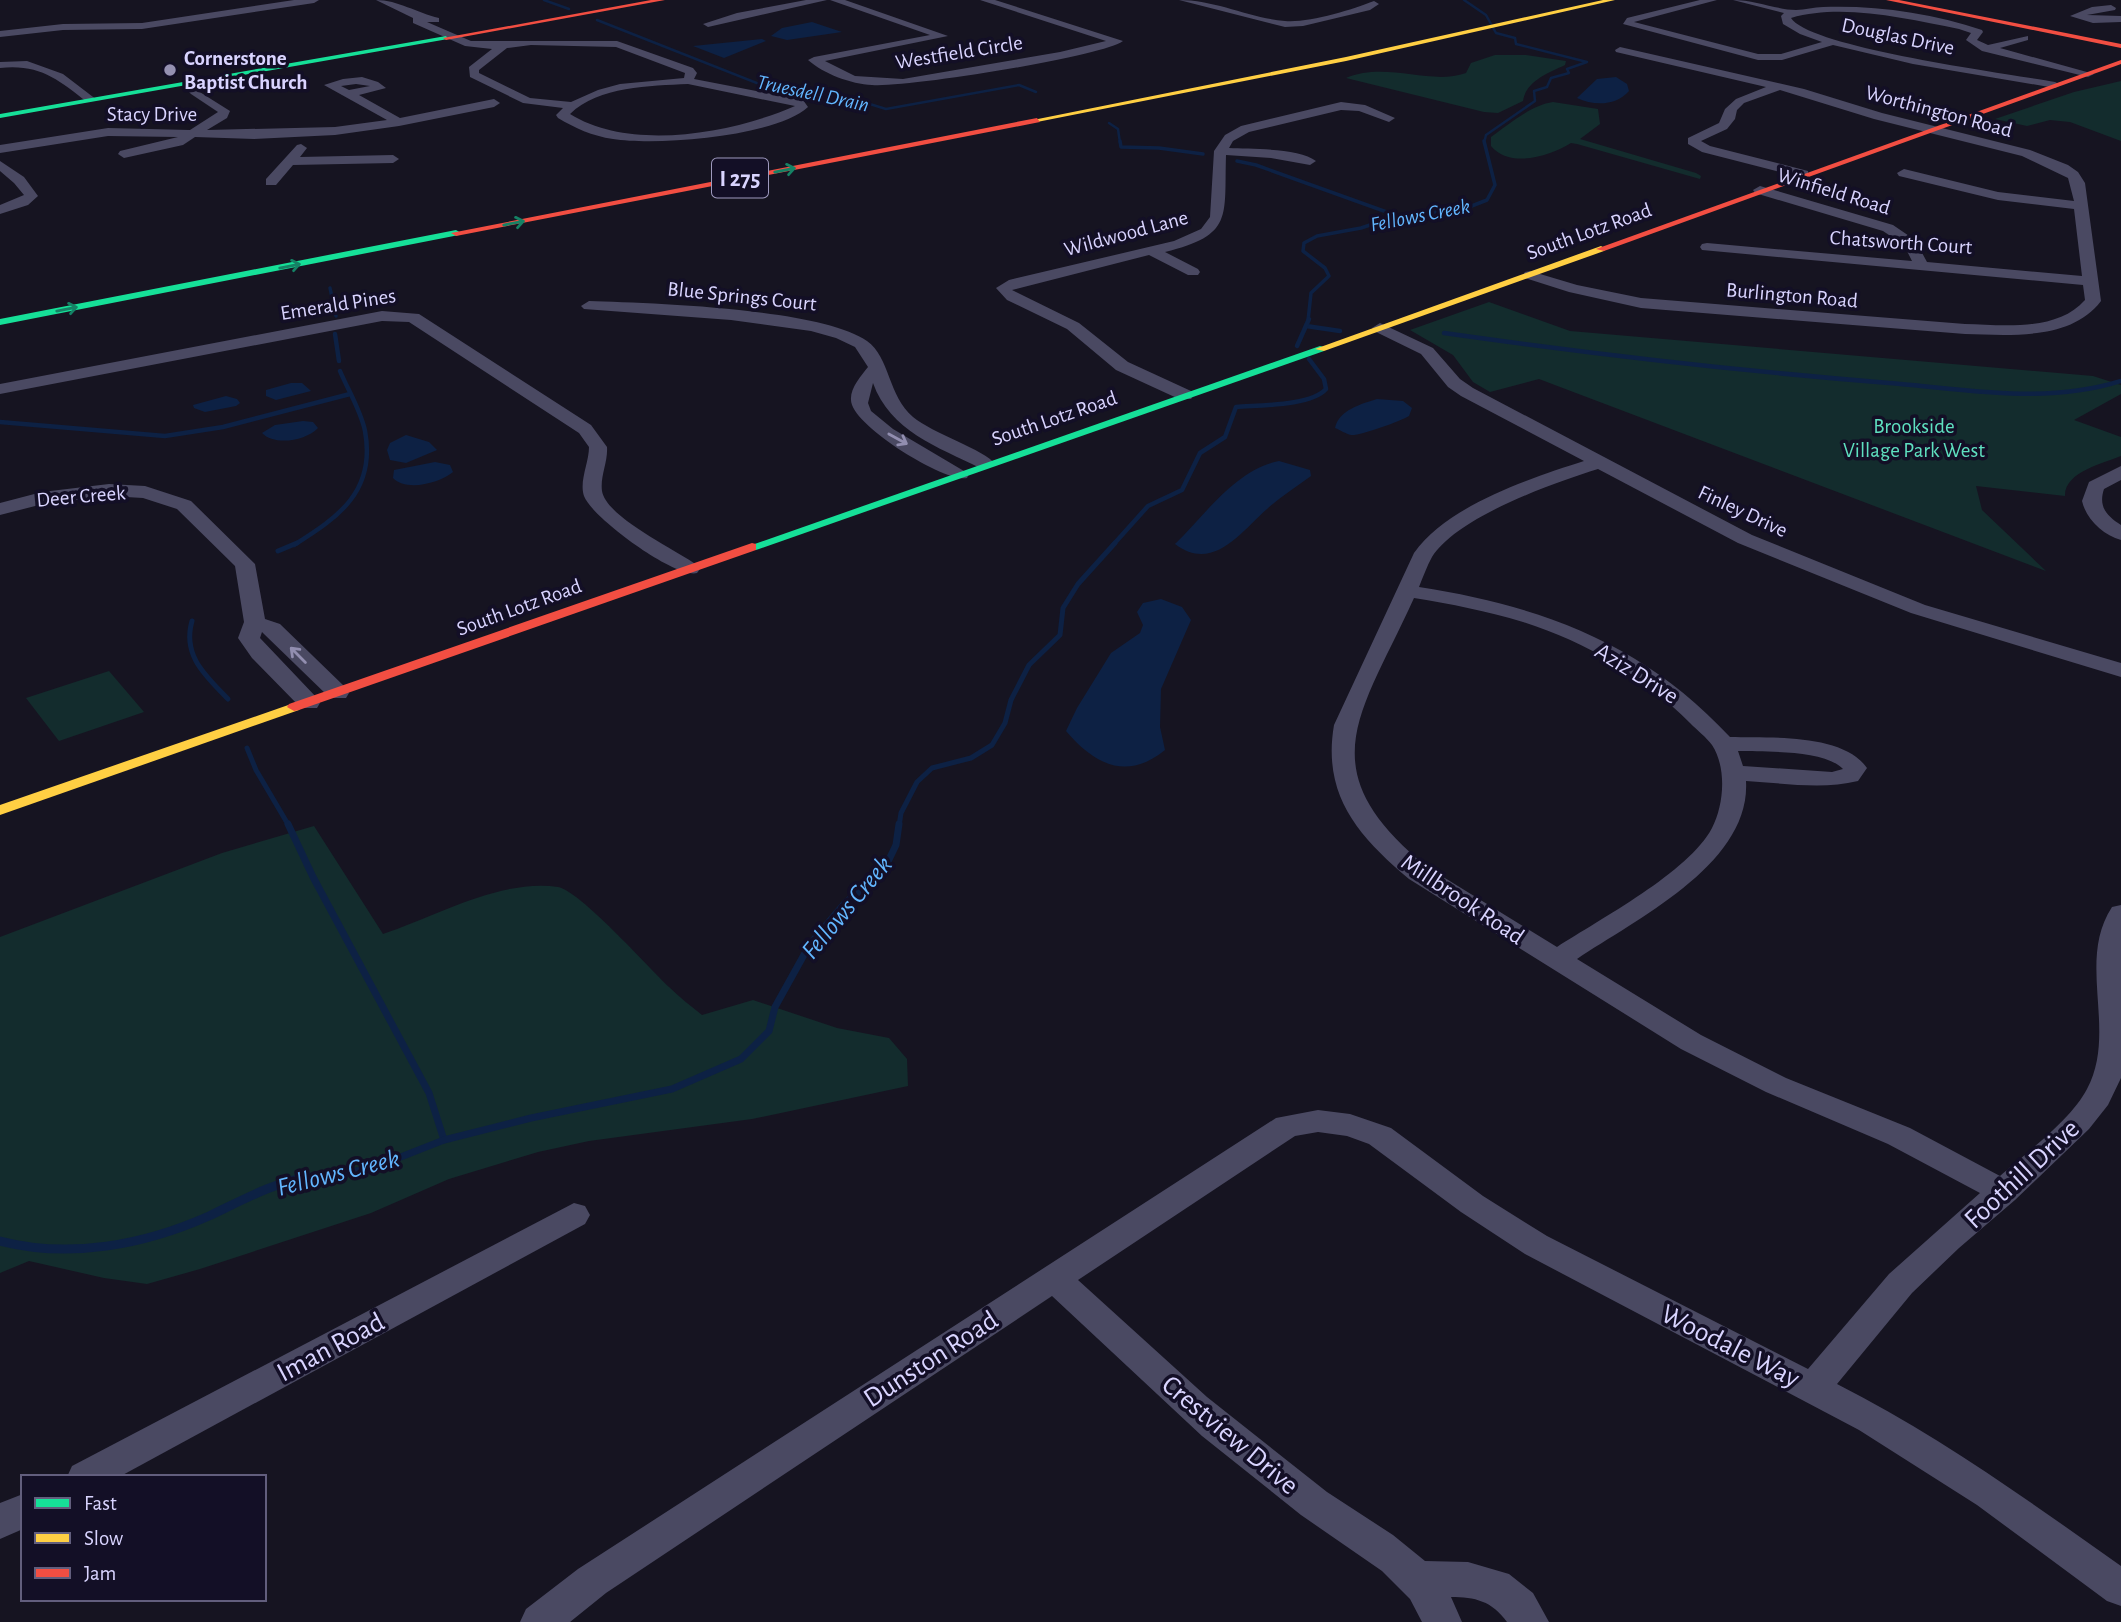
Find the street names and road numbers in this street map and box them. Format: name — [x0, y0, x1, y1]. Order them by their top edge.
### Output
street label: Douglas Drive — [1840, 14, 1956, 59]
street label: Westfield Circle — [894, 32, 1024, 73]
street label: Worthington Road — [1863, 82, 2015, 141]
street label: Stacy Drive — [107, 104, 197, 125]
road number: I 275 — [712, 158, 768, 197]
street label: Winfield Road — [1775, 164, 1893, 219]
street label: South Lotz Road — [1524, 199, 1654, 264]
street label: Wildwood Lane — [1062, 207, 1190, 260]
street label: Chatsworth Court — [1829, 227, 1973, 258]
street label: Blue Springs Court — [666, 278, 818, 315]
street label: Burlington Road — [1725, 279, 1859, 312]
street label: Emerald Pines — [279, 285, 397, 324]
street label: South Lotz Road — [989, 387, 1120, 450]
street label: Deer Creek — [36, 482, 127, 511]
street label: Finley Drive — [1695, 482, 1791, 541]
street label: South Lotz Road — [454, 575, 584, 640]
street label: Aziz Drive — [1591, 639, 1682, 709]
street label: Millbrook Road — [1397, 850, 1528, 950]
street label: Foothill Drive — [1960, 1115, 2085, 1234]
street label: Woodale Way — [1656, 1300, 1804, 1394]
street label: Dunston Road — [859, 1306, 1003, 1413]
street label: Iman Road — [273, 1308, 389, 1388]
street label: Crestview Drive — [1156, 1371, 1303, 1500]

